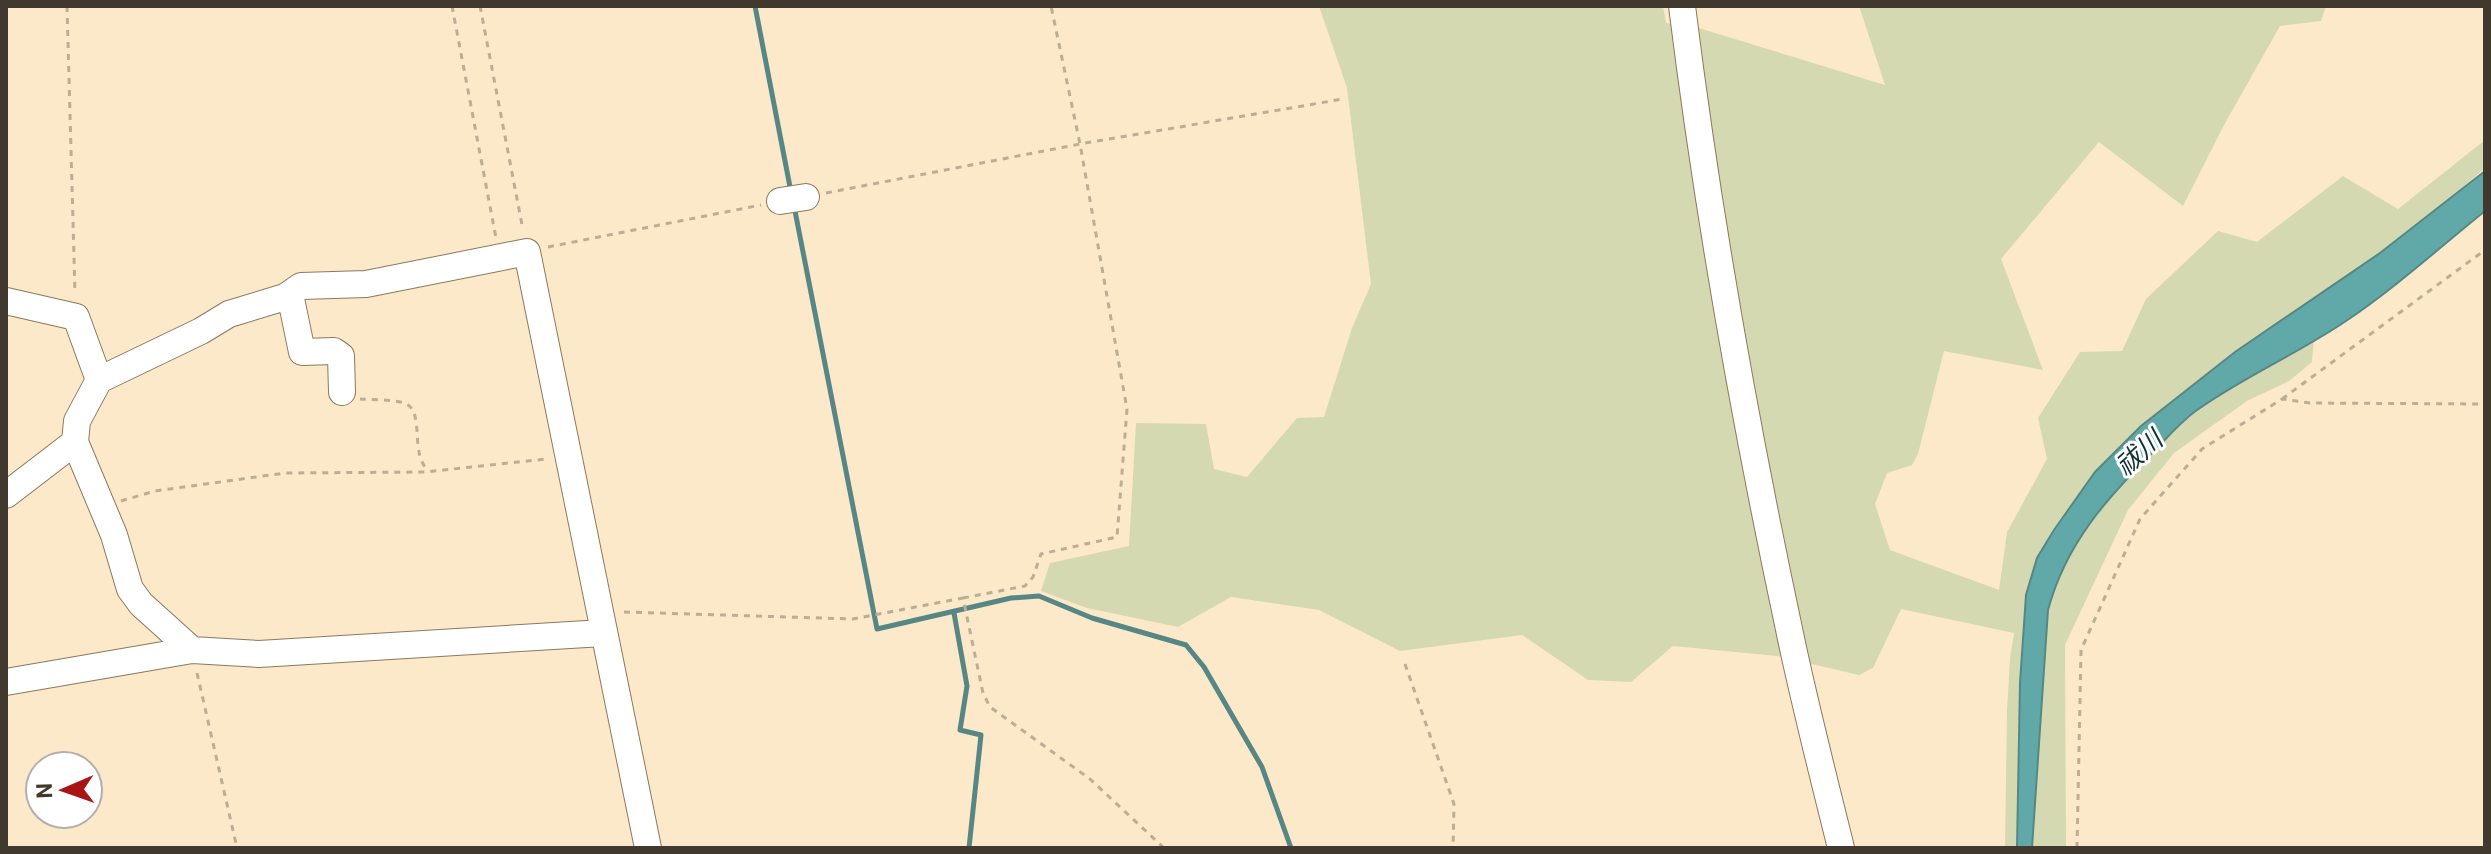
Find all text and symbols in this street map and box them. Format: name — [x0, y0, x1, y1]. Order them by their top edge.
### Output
water label: 祓川 — [2110, 422, 2171, 482]
north arrow — [24, 750, 104, 830]
text: N — [32, 782, 57, 799]

